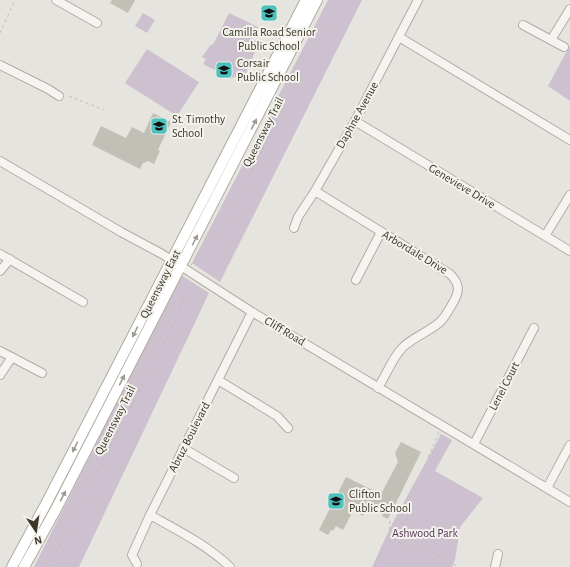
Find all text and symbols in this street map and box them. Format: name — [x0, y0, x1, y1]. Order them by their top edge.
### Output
school or university icon: Camilla Road Senior Public School — [259, 3, 279, 23]
place label: Camilla Road Senior Public School — [222, 26, 316, 52]
place label: Corsair Public School — [237, 57, 299, 83]
school or university icon: Corsair Public School — [214, 60, 234, 80]
street label: Daphne Avenue — [334, 80, 380, 150]
street label: Queensway Trail — [240, 95, 287, 169]
place label: St. Timothy School — [172, 113, 225, 139]
school or university icon: St. Timothy School — [149, 116, 169, 136]
one-way arrow — [251, 118, 257, 130]
street label: Genevieve Drive — [427, 162, 497, 210]
street label: Arbordale Drive — [380, 228, 450, 276]
one-way arrow — [191, 234, 198, 245]
street label: Queensway East — [138, 248, 183, 321]
street label: Cliff Road — [263, 314, 307, 348]
one-way arrow — [132, 326, 138, 338]
street label: Lenel Court — [487, 360, 521, 412]
one-way arrow — [119, 374, 125, 386]
street label: Queensway Trail — [92, 383, 139, 457]
street label: Abruz Boulevard — [166, 400, 212, 474]
one-way arrow — [72, 442, 78, 453]
place label: Clifton Public School — [349, 488, 411, 514]
one-way arrow — [59, 490, 66, 501]
school or university icon: Clifton Public School — [326, 491, 346, 511]
north arrow — [16, 511, 56, 551]
park label: Ashwood Park — [392, 527, 459, 539]
text: N — [33, 534, 43, 546]

